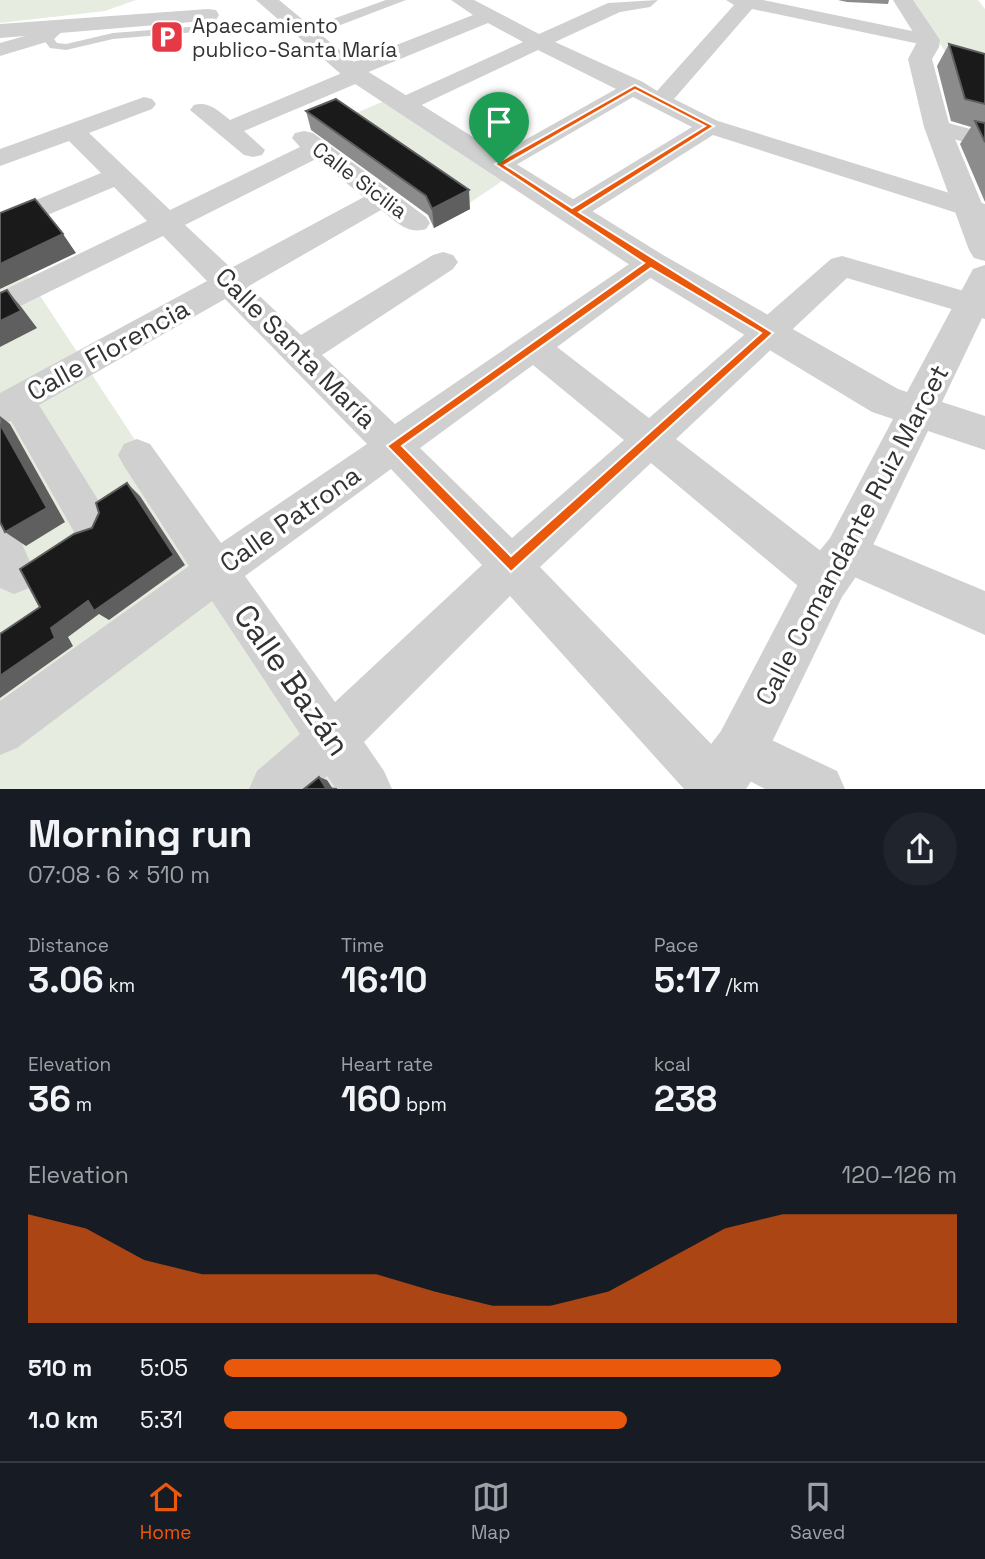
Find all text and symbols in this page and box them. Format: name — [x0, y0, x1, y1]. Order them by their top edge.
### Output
place label: Apaecamiento publico-Santa María — [192, 12, 397, 63]
parking icon: Apaecamiento publico-Santa María — [148, 18, 186, 56]
pin — [469, 92, 529, 164]
icon: arrive — [480, 103, 518, 141]
street label: Calle Sicilia — [307, 136, 413, 224]
street label: Calle Santa María — [208, 260, 384, 436]
street label: Calle Florencia — [21, 291, 195, 409]
street label: Calle Comandante Ruiz Marcet — [747, 359, 957, 711]
street label: Calle Patrona — [213, 458, 367, 580]
street label: Calle Bazán — [225, 596, 359, 764]
text: Morning run — [28, 810, 253, 858]
button: share — [883, 812, 957, 886]
text: 07:08 · 6 × 510 m — [28, 860, 210, 890]
text: Distance — [28, 933, 109, 958]
text: Time — [341, 933, 384, 958]
text: Pace — [654, 933, 698, 958]
text: 3.06 — [28, 958, 104, 1002]
text: 16:10 — [341, 958, 427, 1002]
text: 5:17 — [654, 958, 721, 1002]
text: km — [104, 973, 135, 998]
text: /km — [721, 973, 759, 998]
text: Elevation — [28, 1052, 111, 1077]
text: Heart rate — [341, 1052, 433, 1077]
text: kcal — [654, 1052, 691, 1077]
text: 36 — [28, 1077, 71, 1121]
text: 160 — [341, 1077, 401, 1121]
text: 238 — [654, 1077, 717, 1121]
text: m — [71, 1092, 92, 1117]
text: bpm — [401, 1092, 447, 1117]
text: Elevation — [28, 1160, 129, 1190]
text: 120–126 m — [842, 1160, 957, 1190]
text: 510 m — [28, 1353, 92, 1383]
text: 5:05 — [140, 1353, 188, 1383]
text: 1.0 km — [28, 1405, 98, 1435]
text: 5:31 — [140, 1405, 183, 1435]
tab: Home — [140, 1478, 191, 1545]
tab: Map — [471, 1478, 510, 1545]
tab: Saved — [790, 1478, 845, 1545]

